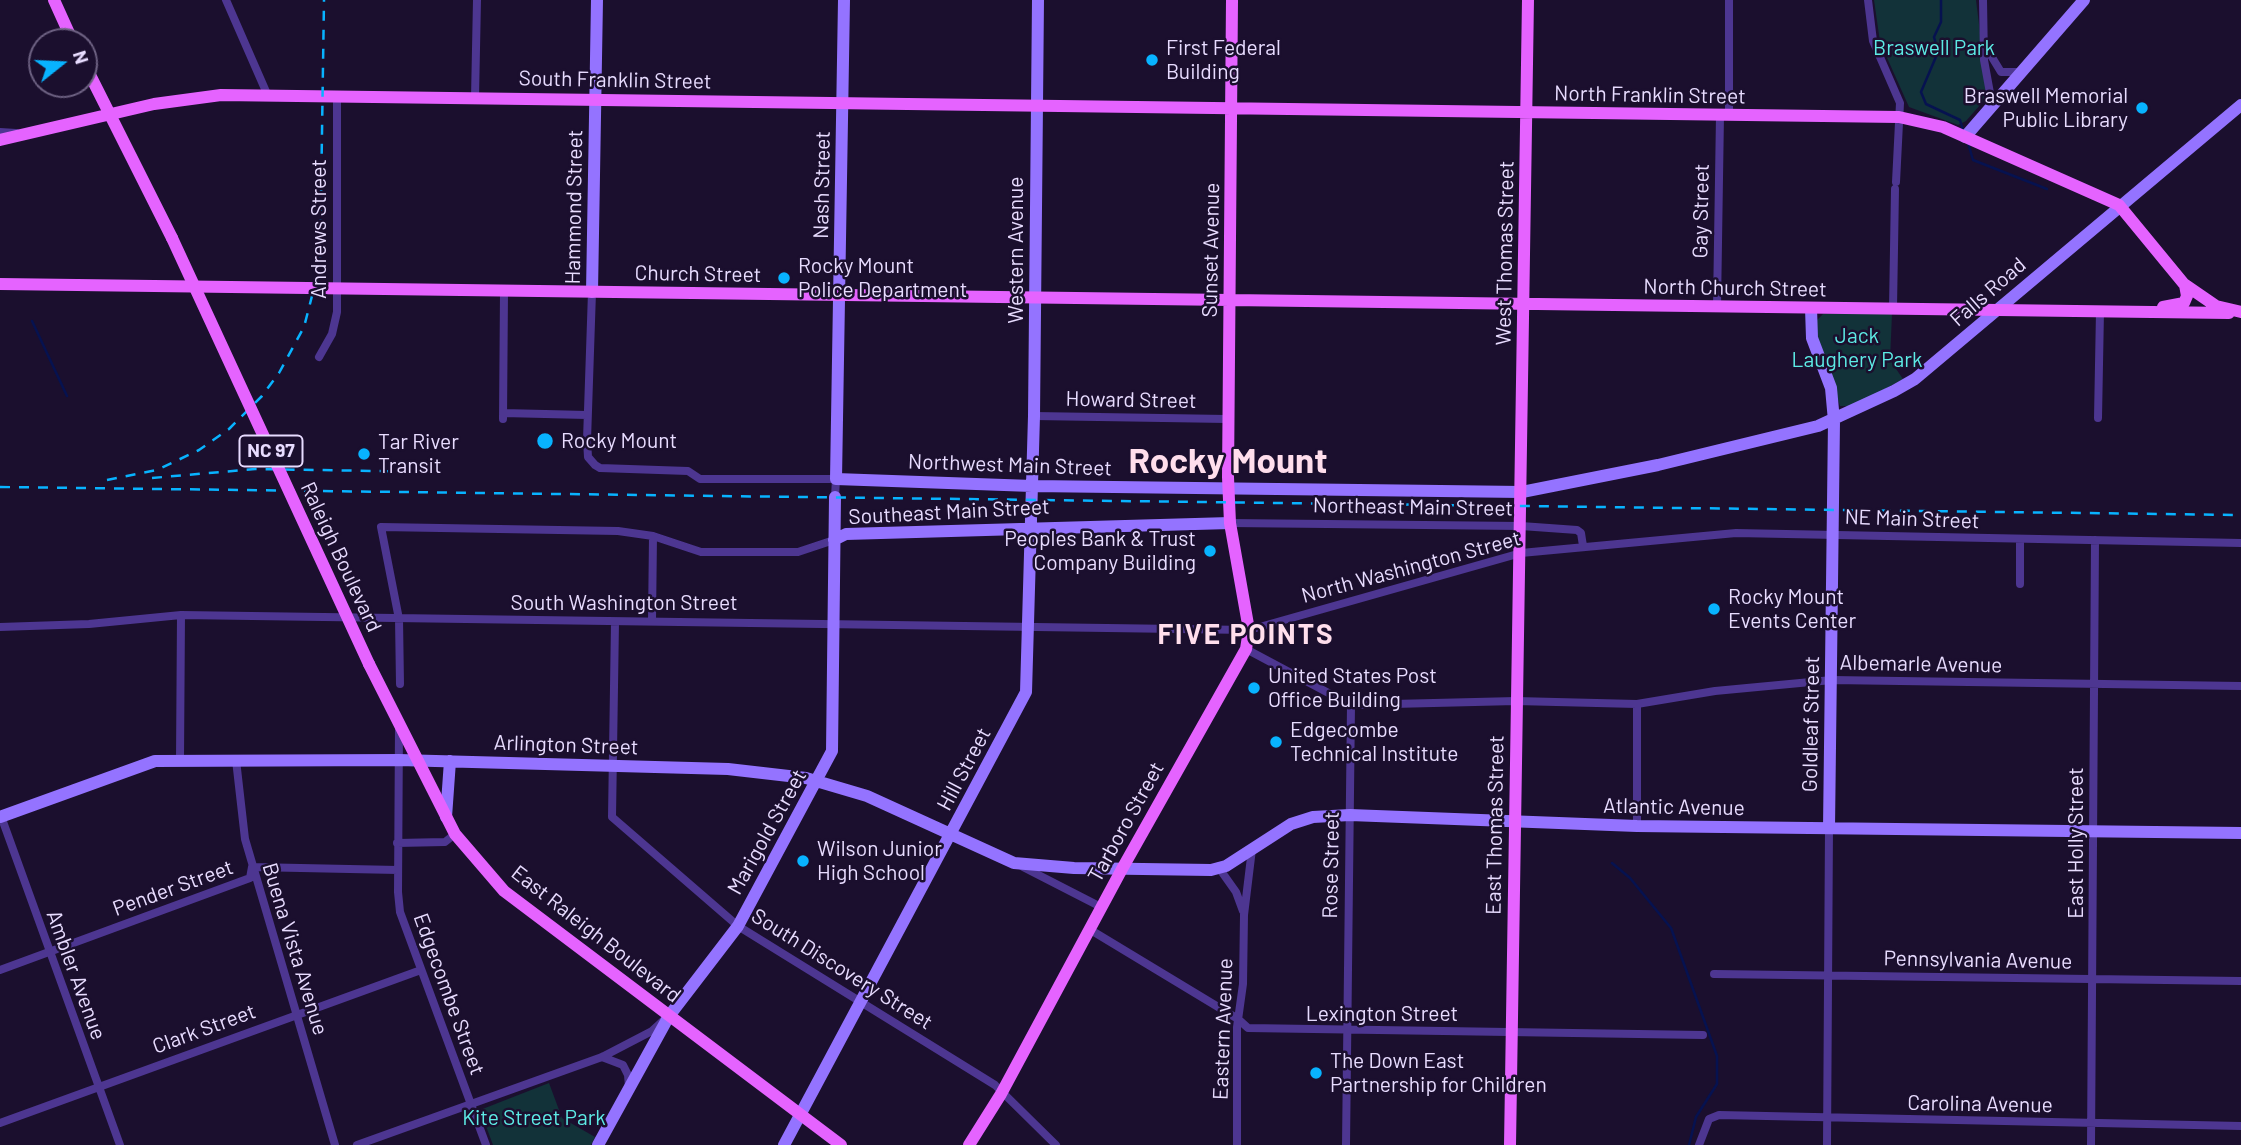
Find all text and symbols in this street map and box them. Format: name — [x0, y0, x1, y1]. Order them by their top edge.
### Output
north arrow — [28, 28, 98, 98]
place label: First Federal Building — [1166, 35, 1281, 85]
park label: Braswell Park — [1873, 35, 1995, 61]
text: N — [69, 47, 94, 67]
marker: First Federal Building — [1144, 52, 1160, 68]
street label: South Franklin Street — [518, 66, 712, 94]
street label: North Franklin Street — [1554, 81, 1746, 109]
place label: Braswell Memorial Public Library — [1964, 83, 2128, 133]
marker: Braswell Memorial Public Library — [2134, 100, 2150, 116]
street label: Hammond Street — [560, 129, 588, 285]
street label: Nash Street — [808, 131, 836, 239]
street label: Andrews Street — [306, 159, 332, 299]
street label: West Thomas Street — [1491, 160, 1519, 346]
street label: Gay Street — [1688, 164, 1714, 258]
street label: Western Avenue — [1003, 177, 1029, 323]
street label: Sunset Avenue — [1197, 183, 1225, 317]
street label: Falls Road — [1945, 252, 2031, 332]
place label: Rocky Mount Police Department — [798, 253, 967, 303]
street label: Church Street — [634, 260, 762, 288]
marker: Rocky Mount Police Department — [776, 270, 792, 286]
street label: North Church Street — [1643, 274, 1827, 302]
park label: Jack Laughery Park — [1792, 323, 1922, 373]
street label: Howard Street — [1065, 386, 1197, 414]
place label: Rocky Mount — [561, 428, 677, 454]
place label: Tar River Transit — [378, 429, 459, 479]
marker: Rocky Mount — [535, 431, 555, 451]
road number: NC 97 — [240, 436, 302, 466]
district label: Rocky Mount — [1129, 440, 1327, 482]
marker: Tar River Transit — [356, 446, 372, 462]
street label: Northwest Main Street — [908, 449, 1112, 481]
street label: Raleigh Boulevard — [295, 478, 387, 636]
street label: Northeast Main Street — [1313, 493, 1513, 521]
street label: Southeast Main Street — [848, 494, 1050, 530]
street label: NE Main Street — [1844, 504, 1980, 534]
place label: Peoples Bank & Trust Company Building — [1004, 526, 1196, 576]
street label: North Washington Street — [1299, 526, 1523, 608]
marker: Peoples Bank & Trust Company Building — [1202, 543, 1218, 559]
place label: Rocky Mount Events Center — [1728, 584, 1856, 634]
street label: South Washington Street — [510, 590, 738, 616]
marker: Rocky Mount Events Center — [1706, 601, 1722, 617]
district label: FIVE POINTS — [1159, 618, 1333, 652]
street label: Albemarle Avenue — [1839, 650, 2003, 678]
street label: Goldleaf Street — [1797, 656, 1825, 792]
place label: United States Post Office Building — [1268, 663, 1437, 713]
marker: United States Post Office Building — [1246, 680, 1262, 696]
place label: Edgecombe Technical Institute — [1290, 717, 1459, 767]
street label: Hill Street — [932, 723, 996, 815]
street label: Arlington Street — [493, 730, 639, 760]
marker: Edgecombe Technical Institute — [1268, 734, 1284, 750]
street label: East Thomas Street — [1481, 735, 1509, 915]
street label: Tarboro Street — [1083, 758, 1169, 886]
street label: Marigold Street — [722, 765, 812, 899]
street label: East Holly Street — [2063, 767, 2089, 919]
street label: Atlantic Avenue — [1603, 793, 1745, 821]
street label: Rose Street — [1317, 811, 1345, 919]
place label: Wilson Junior High School — [817, 836, 942, 886]
marker: Wilson Junior High School — [795, 853, 811, 869]
street label: Pender Street — [109, 855, 237, 921]
street label: Buena Vista Avenue — [257, 860, 333, 1038]
street label: East Raleigh Boulevard — [506, 860, 686, 1008]
street label: South Discovery Street — [747, 903, 937, 1035]
street label: Ambler Avenue — [41, 907, 111, 1043]
street label: Edgecombe Street — [408, 910, 490, 1078]
street label: Pennsylvania Avenue — [1883, 946, 2073, 974]
street label: Eastern Avenue — [1208, 958, 1238, 1100]
street label: Clark Street — [149, 999, 259, 1059]
street label: Lexington Street — [1306, 1001, 1458, 1027]
place label: The Down East Partnership for Children — [1330, 1048, 1547, 1098]
marker: The Down East Partnership for Children — [1308, 1065, 1324, 1081]
street label: Carolina Avenue — [1907, 1090, 2053, 1118]
park label: Kite Street Park — [462, 1105, 606, 1131]

